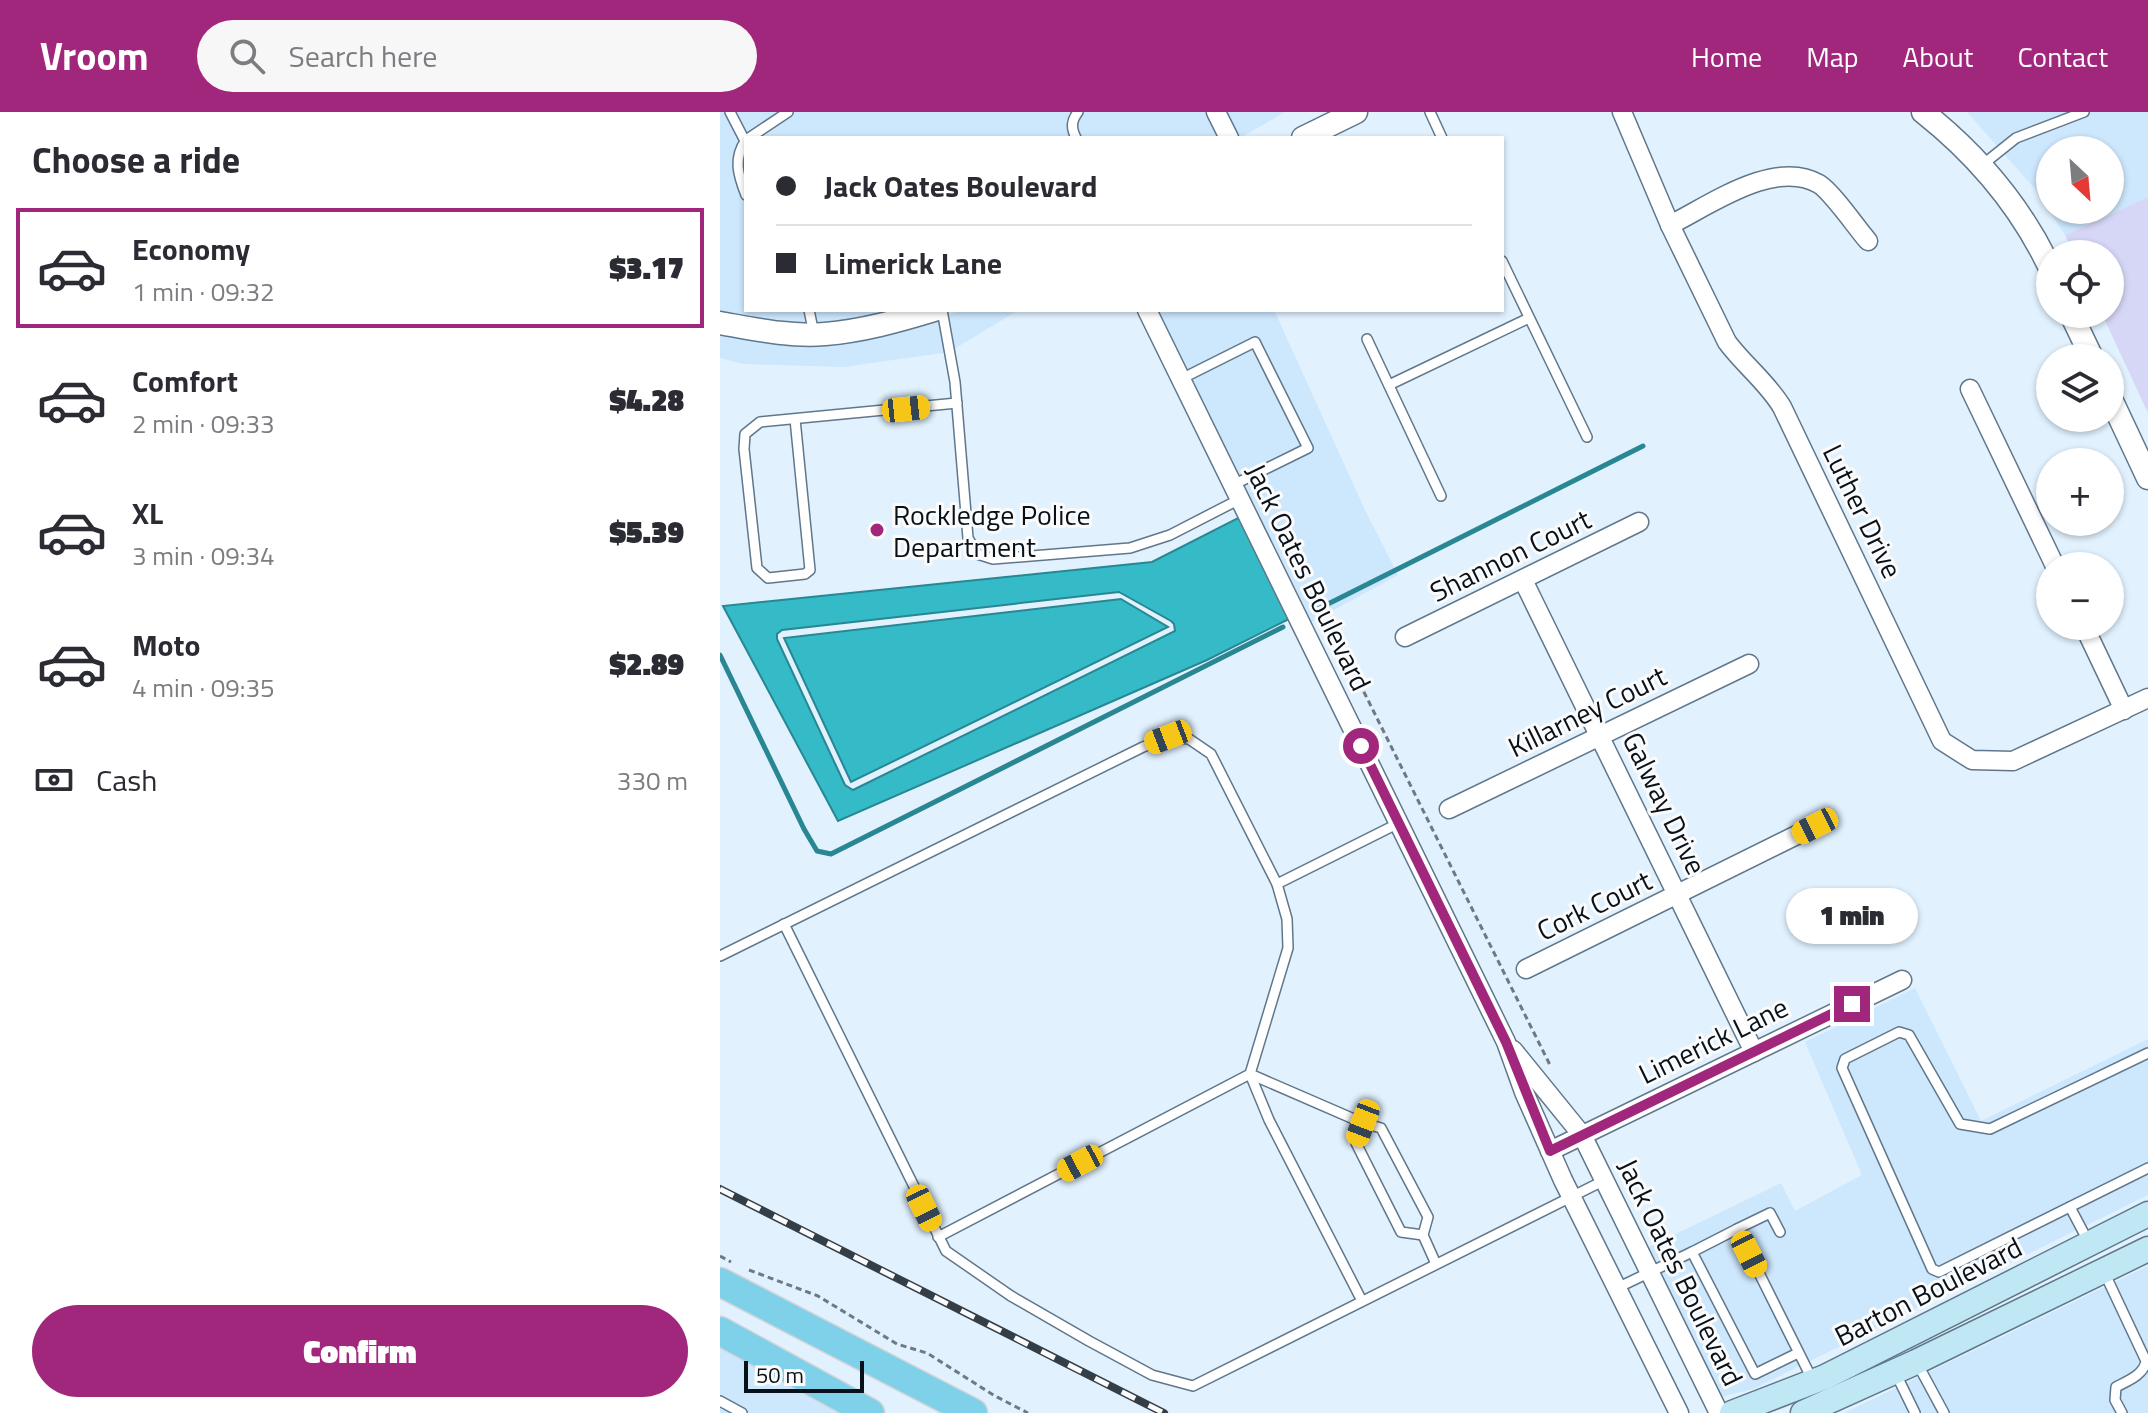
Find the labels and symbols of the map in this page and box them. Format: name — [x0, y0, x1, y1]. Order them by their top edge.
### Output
north arrow — [2036, 136, 2124, 224]
car — [881, 395, 931, 423]
street label: Luther Drive — [1812, 437, 1914, 585]
street label: Jack Oates Boulevard — [1235, 456, 1383, 698]
place label: Rockledge Police Department — [893, 493, 1091, 568]
street label: Shannon Court — [1422, 497, 1598, 613]
marker: Rockledge Police Department — [868, 521, 886, 539]
street label: Killarney Court — [1501, 654, 1674, 768]
car — [1141, 717, 1195, 757]
street label: Galway Drive — [1612, 724, 1718, 882]
route start — [1343, 728, 1379, 764]
car — [1788, 804, 1842, 848]
street label: Cork Court — [1529, 859, 1659, 951]
callout: 1 min — [1786, 888, 1918, 944]
street label: Limerick Lane — [1631, 985, 1795, 1095]
route end — [1834, 986, 1870, 1022]
car — [1343, 1096, 1383, 1150]
car — [1053, 1141, 1107, 1185]
street label: Jack Oates Boulevard — [1607, 1151, 1755, 1393]
car — [903, 1181, 945, 1235]
street label: Barton Boulevard — [1827, 1225, 2029, 1357]
car — [1727, 1227, 1771, 1281]
scale bar — [744, 1357, 864, 1393]

